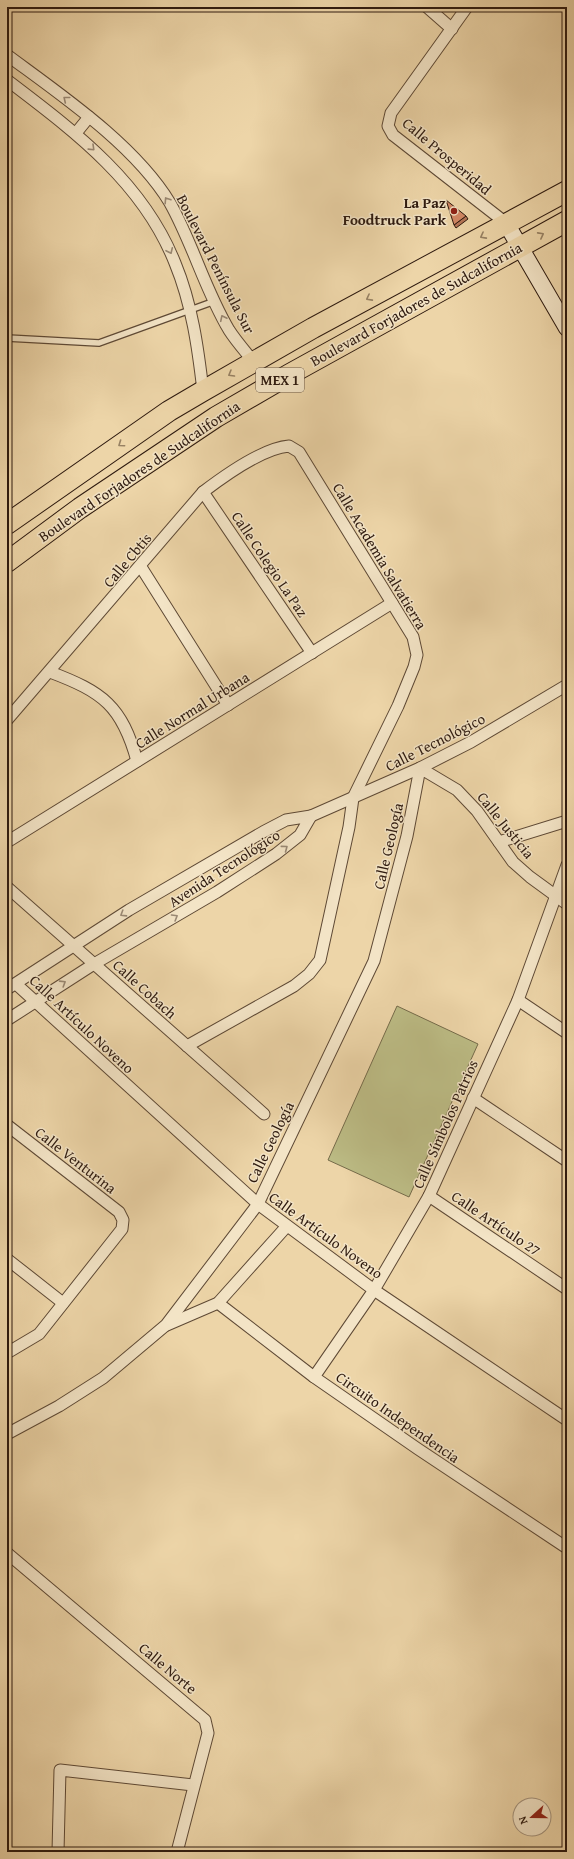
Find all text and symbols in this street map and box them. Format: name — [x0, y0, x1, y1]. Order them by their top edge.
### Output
one-way arrow — [63, 97, 70, 104]
street label: Calle Prosperidad — [398, 113, 496, 199]
one-way arrow — [87, 143, 95, 150]
street label: Boulevard Península Sur — [172, 191, 260, 337]
place label: La Paz Foodtruck Park — [343, 192, 446, 230]
one-way arrow — [165, 198, 172, 205]
marker: La Paz Foodtruck Park — [449, 206, 459, 216]
one-way arrow — [480, 231, 487, 238]
one-way arrow — [537, 232, 544, 240]
street label: Boulevard Forjadores de Sudcalifornia — [306, 237, 526, 371]
one-way arrow — [165, 247, 173, 254]
one-way arrow — [366, 293, 373, 300]
one-way arrow — [220, 314, 228, 322]
road number: MEX 1 — [256, 368, 304, 392]
one-way arrow — [228, 370, 235, 377]
street label: Boulevard Forjadores de Sudcalifornia — [34, 395, 244, 547]
one-way arrow — [119, 439, 126, 446]
street label: Calle Academia Salvatierra — [328, 479, 432, 633]
street label: Calle Colegio La Paz — [227, 507, 313, 621]
street label: Calle Cbtis — [98, 528, 156, 592]
street label: Calle Normal Urbana — [131, 666, 253, 754]
street label: Calle Tecnológico — [381, 708, 489, 776]
street label: Calle Justicia — [473, 787, 539, 863]
street label: Calle Geología — [368, 801, 408, 891]
street label: Avenida Tecnológico — [164, 824, 284, 912]
one-way arrow — [280, 845, 287, 852]
one-way arrow — [120, 909, 127, 917]
one-way arrow — [171, 915, 178, 922]
street label: Calle Cobach — [108, 955, 182, 1024]
street label: Calle Artículo Noveno — [25, 970, 139, 1078]
one-way arrow — [59, 980, 66, 988]
street label: Calle Símbolos Patrios — [407, 1056, 483, 1192]
street label: Calle Geología — [241, 1098, 299, 1186]
street label: Calle Venturina — [31, 1122, 121, 1198]
street label: Calle Artículo 27 — [447, 1185, 545, 1261]
street label: Calle Artículo Noveno — [265, 1186, 388, 1284]
street label: Circuito Independencia — [332, 1366, 464, 1468]
street label: Calle Norte — [134, 1637, 202, 1699]
north arrow — [512, 1797, 552, 1837]
text: N — [514, 1814, 531, 1827]

